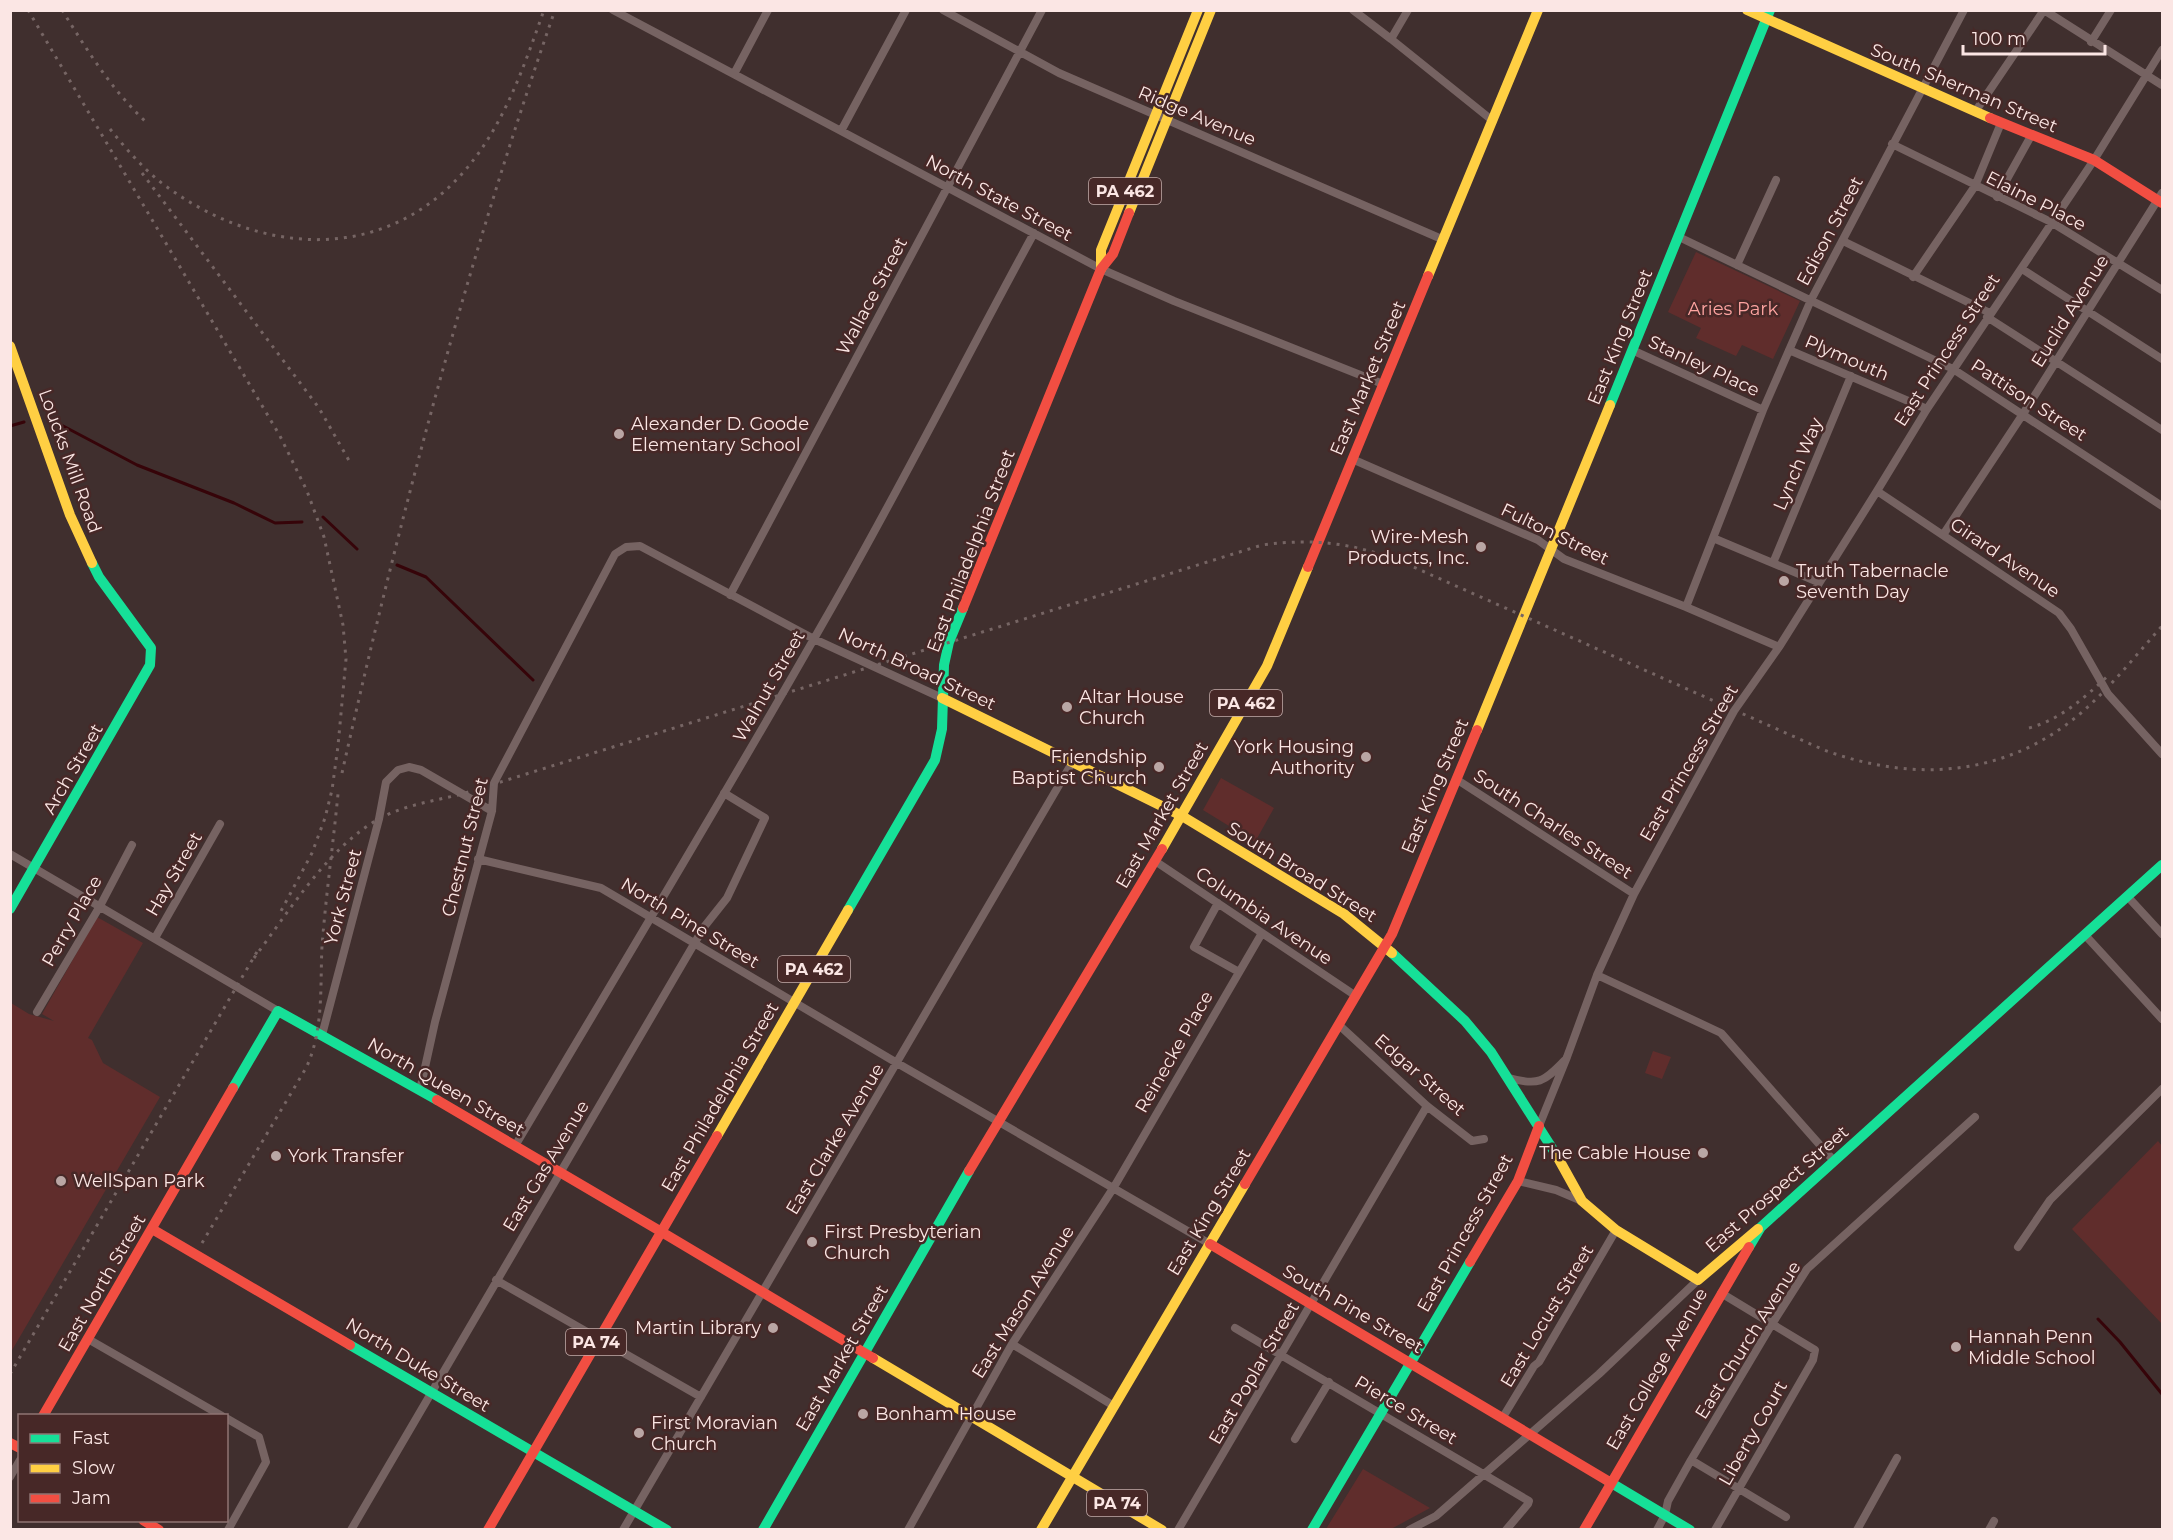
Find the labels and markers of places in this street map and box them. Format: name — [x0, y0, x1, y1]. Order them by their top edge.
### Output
place label: Alexander D. Goode Elementary School — [631, 413, 809, 456]
marker: Alexander D. Goode Elementary School — [612, 427, 626, 441]
place label: Wire-Mesh Products, Inc. — [1347, 526, 1469, 569]
marker: Wire-Mesh Products, Inc. — [1474, 540, 1488, 554]
place label: Truth Tabernacle Seventh Day — [1796, 560, 1949, 603]
marker: Truth Tabernacle Seventh Day — [1777, 574, 1791, 588]
place label: Altar House Church — [1079, 686, 1184, 729]
marker: Altar House Church — [1060, 700, 1074, 714]
place label: York Housing Authority — [1234, 736, 1354, 779]
place label: Friendship Baptist Church — [1011, 746, 1147, 789]
marker: York Housing Authority — [1359, 750, 1373, 764]
marker: Friendship Baptist Church — [1152, 760, 1166, 774]
place label: The Cable House — [1539, 1142, 1691, 1164]
place label: York Transfer — [288, 1145, 404, 1167]
marker: The Cable House — [1696, 1146, 1710, 1160]
marker: York Transfer — [269, 1149, 283, 1163]
place label: WellSpan Park — [73, 1170, 205, 1192]
marker: WellSpan Park — [54, 1174, 68, 1188]
place label: First Presbyterian Church — [824, 1221, 982, 1264]
marker: First Presbyterian Church — [805, 1235, 819, 1249]
place label: Martin Library — [635, 1317, 761, 1339]
marker: Martin Library — [766, 1321, 780, 1335]
place label: Hannah Penn Middle School — [1968, 1326, 2096, 1369]
marker: Hannah Penn Middle School — [1949, 1340, 1963, 1354]
place label: Bonham House — [875, 1403, 1016, 1425]
marker: Bonham House — [856, 1407, 870, 1421]
place label: First Moravian Church — [651, 1412, 778, 1455]
marker: First Moravian Church — [632, 1426, 646, 1440]

